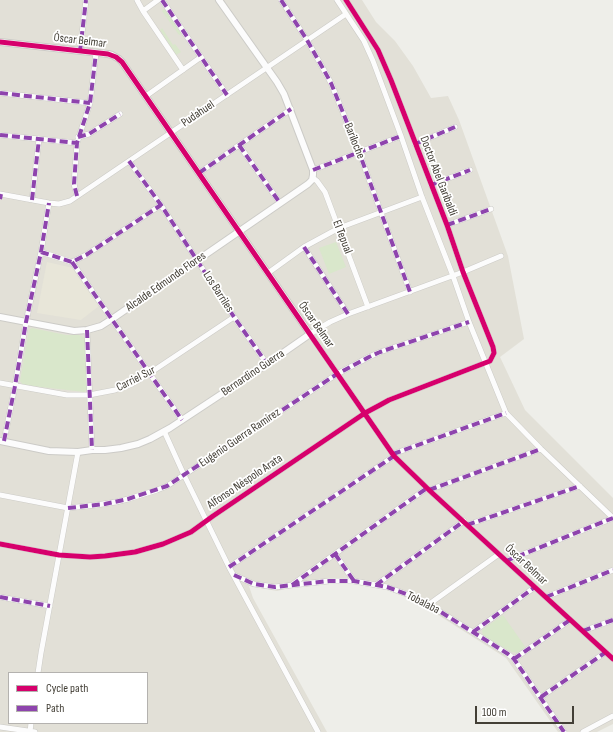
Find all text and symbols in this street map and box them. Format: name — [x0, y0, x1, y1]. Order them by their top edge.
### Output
street label: Óscar Belmar — [53, 31, 107, 51]
street label: Pudahuel — [179, 98, 217, 130]
street label: Bariloche — [340, 121, 368, 161]
street label: Doctor Abel Garibaldi — [416, 134, 460, 218]
street label: El Tepual — [329, 218, 355, 256]
street label: Alcalde Edmundo Flores — [123, 249, 209, 315]
street label: Los Barriles — [199, 269, 237, 315]
street label: Óscar Belmar — [295, 299, 337, 351]
street label: Bernardino Guerra — [219, 347, 287, 399]
street label: Carriel Sur — [114, 363, 158, 395]
street label: Eugenio Guerra Ramírez — [197, 405, 283, 471]
street label: Alfonso Néspolo Arata — [205, 451, 285, 513]
street label: Óscar Belmar — [502, 542, 550, 588]
street label: Tobalaba — [404, 589, 442, 617]
legend — [8, 672, 148, 724]
text: Cycle path — [46, 681, 88, 696]
scale bar — [477, 698, 576, 724]
text: Path — [46, 701, 64, 716]
text: 100 m — [482, 705, 507, 720]

